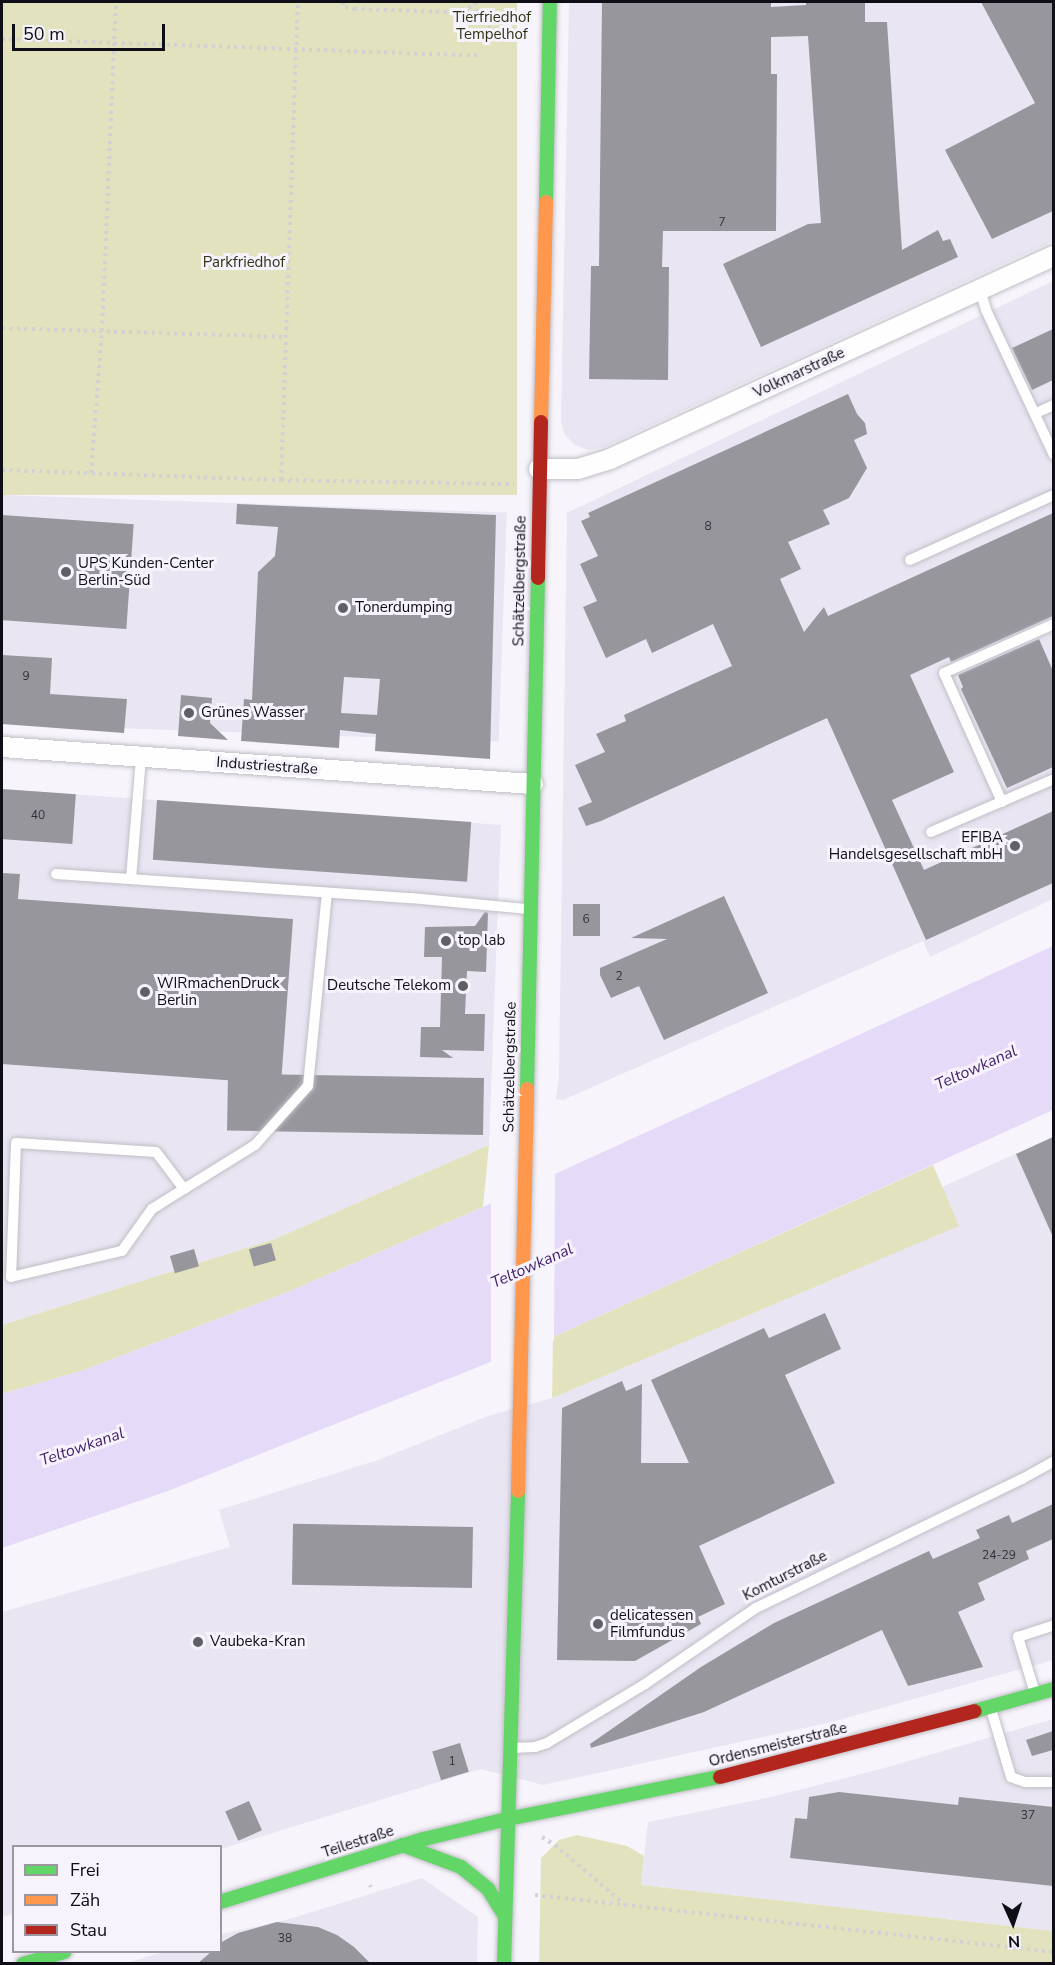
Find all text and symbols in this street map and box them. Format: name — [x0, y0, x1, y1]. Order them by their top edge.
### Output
park label: Tierfriedhof Tempelhof — [453, 8, 531, 43]
scale bar — [15, 12, 168, 50]
text: 50 m — [23, 22, 65, 46]
house number: 7 — [718, 216, 726, 230]
park label: Parkfriedhof — [203, 254, 285, 272]
street label: Volkmarstraße — [750, 344, 848, 402]
street label: Schätzelbergstraße — [510, 515, 530, 647]
house number: 8 — [704, 520, 712, 534]
place label: UPS Kunden-Center Berlin-Süd — [78, 554, 214, 589]
marker: UPS Kunden-Center Berlin-Süd — [59, 565, 73, 579]
place label: Tonerdumping — [355, 599, 453, 617]
marker: Tonerdumping — [336, 601, 350, 615]
house number: 9 — [22, 670, 30, 684]
place label: Grünes Wasser — [201, 704, 305, 722]
marker: Grünes Wasser — [182, 706, 196, 720]
street label: Industriestraße — [216, 753, 318, 779]
house number: 40 — [31, 809, 45, 823]
place label: EFIBA Handelsgesellschaft mbH — [829, 828, 1003, 863]
marker: EFIBA Handelsgesellschaft mbH — [1008, 839, 1022, 853]
house number: 6 — [582, 913, 590, 927]
place label: top lab — [458, 932, 505, 950]
marker: top lab — [439, 934, 453, 948]
house number: 2 — [615, 970, 623, 984]
place label: WIRmachenDruck Berlin — [157, 974, 280, 1009]
place label: Deutsche Telekom — [327, 977, 451, 995]
marker: Deutsche Telekom — [456, 979, 470, 993]
marker: WIRmachenDruck Berlin — [138, 985, 152, 999]
street label: Schätzelbergstraße — [500, 1001, 520, 1133]
water label: Teltowkanal — [932, 1041, 1020, 1095]
water label: Teltowkanal — [488, 1239, 576, 1293]
water label: Teltowkanal — [37, 1424, 127, 1470]
street label: Komturstraße — [740, 1547, 830, 1605]
house number: 24-29 — [982, 1549, 1016, 1563]
place label: delicatessen Filmfundus — [610, 1606, 694, 1641]
marker: delicatessen Filmfundus — [591, 1617, 605, 1631]
place label: Vaubeka-Kran — [210, 1633, 305, 1651]
marker: Vaubeka-Kran — [191, 1635, 205, 1649]
street label: Ordensmeisterstraße — [707, 1719, 849, 1771]
house number: 1 — [448, 1755, 456, 1769]
house number: 37 — [1021, 1809, 1035, 1823]
street label: Teilestraße — [320, 1822, 396, 1862]
legend — [12, 1845, 222, 1953]
text: Frei — [70, 1858, 100, 1882]
text: Zäh — [70, 1888, 100, 1912]
north arrow — [983, 1893, 1043, 1953]
text: Stau — [70, 1918, 107, 1942]
text: N — [1007, 1930, 1020, 1952]
house number: 38 — [278, 1932, 292, 1946]

